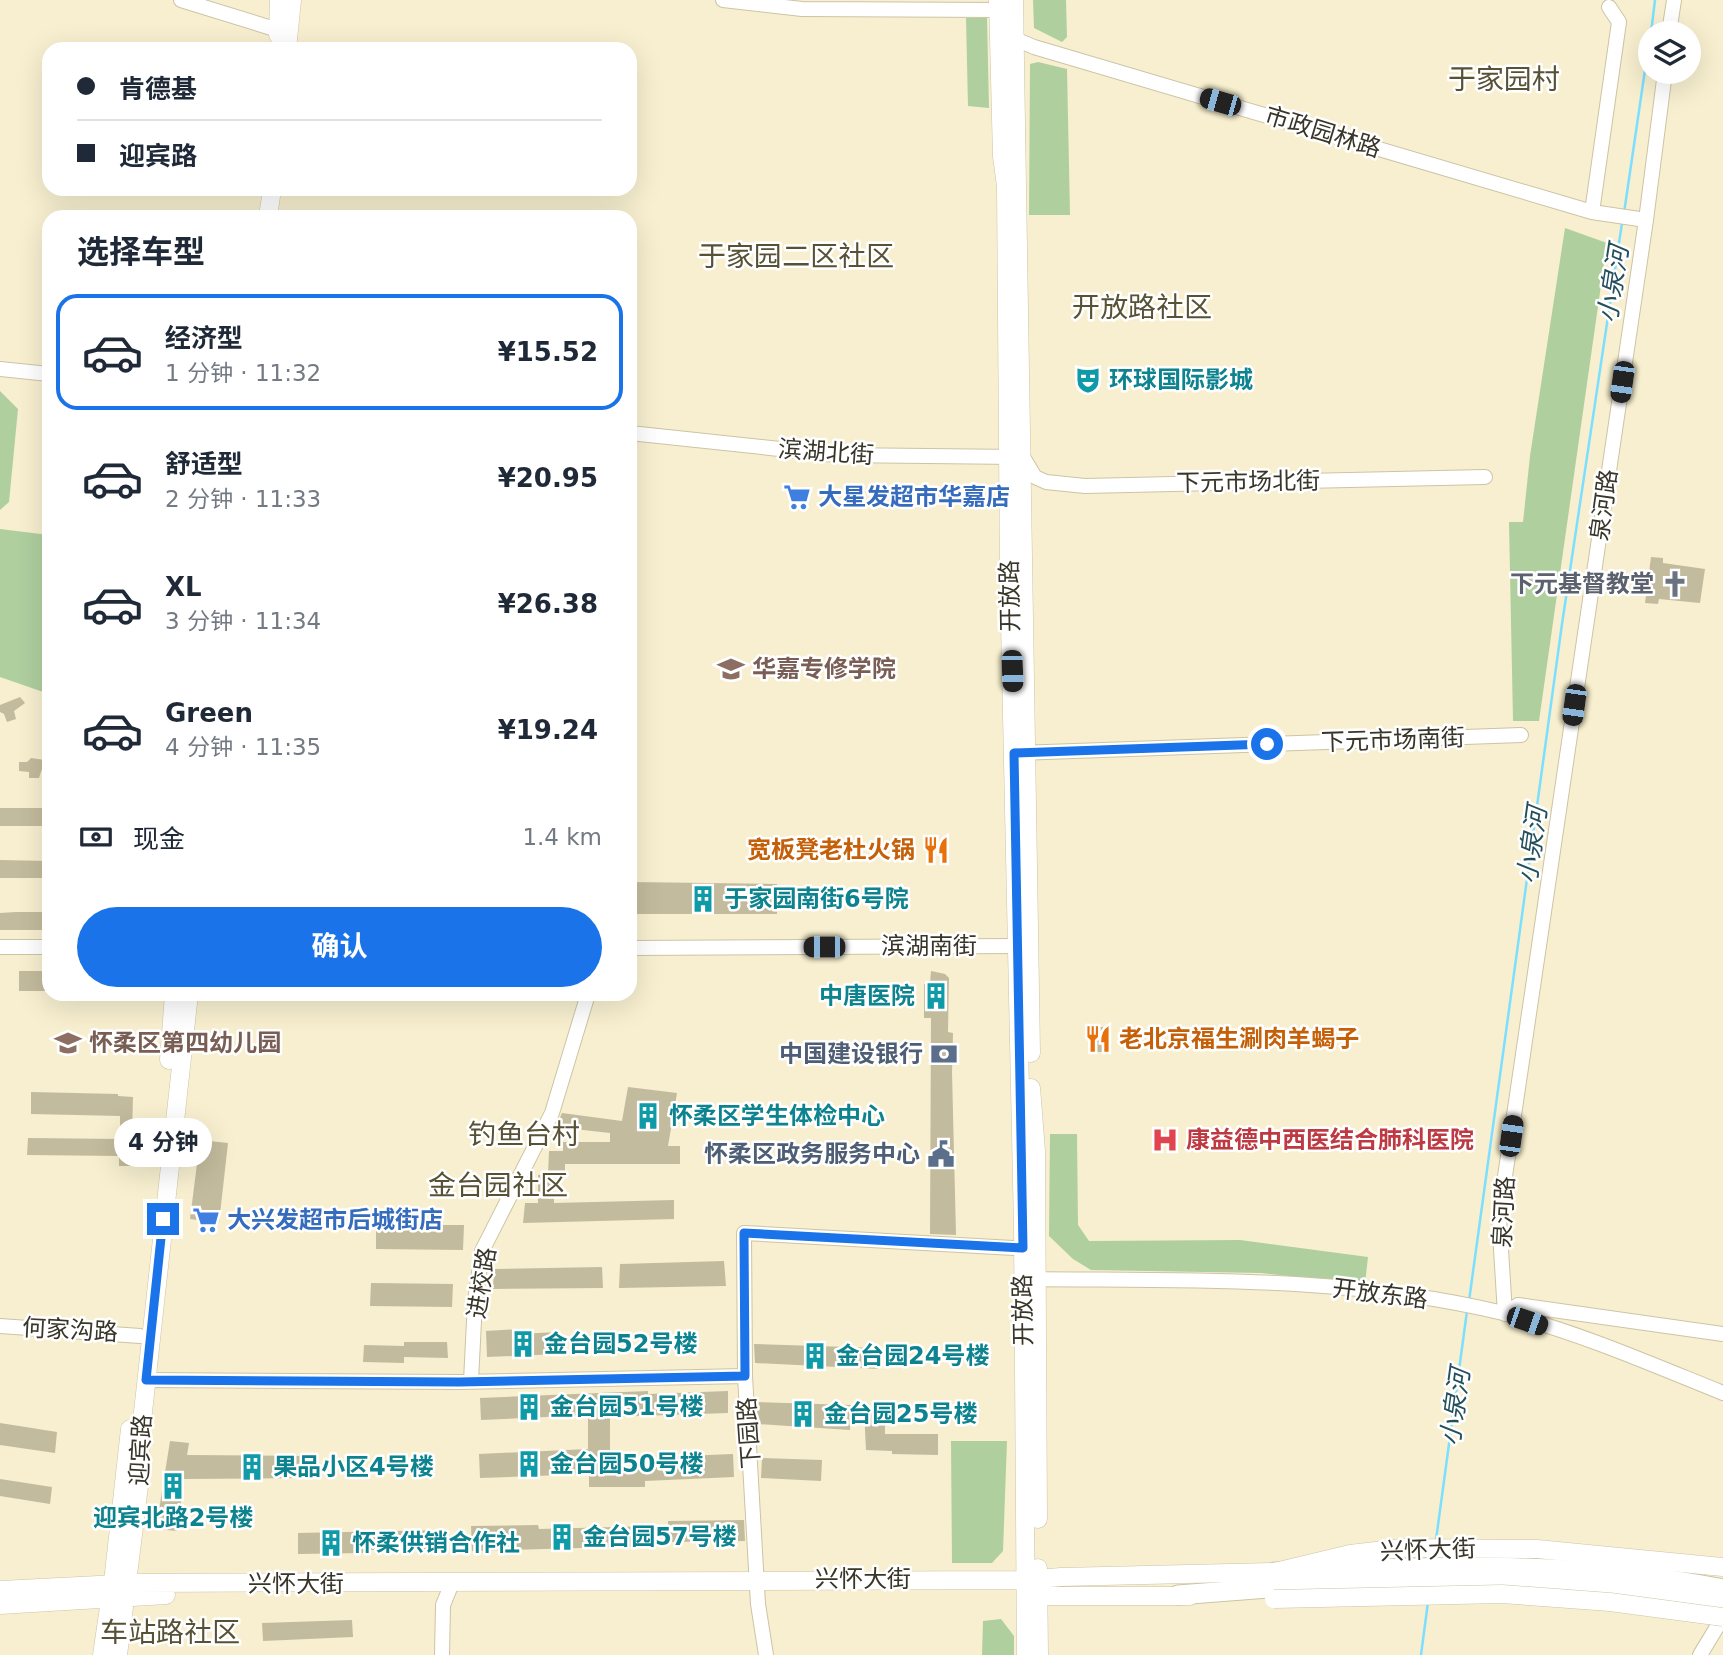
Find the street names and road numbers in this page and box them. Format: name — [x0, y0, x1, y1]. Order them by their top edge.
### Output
street label: 市政园林路 — [1262, 101, 1384, 163]
street label: 滨湖北街 — [777, 435, 875, 469]
street label: 下元市场北街 — [1176, 467, 1320, 497]
street label: 泉河路 — [1585, 467, 1623, 543]
street label: 开放路 — [995, 560, 1025, 632]
street label: 下元市场南街 — [1321, 723, 1465, 757]
street label: 滨湖南街 — [881, 932, 977, 960]
street label: 泉河路 — [1488, 1175, 1520, 1249]
street label: 进校路 — [463, 1245, 501, 1321]
street label: 开放路 — [1008, 1274, 1038, 1346]
street label: 开放东路 — [1331, 1274, 1429, 1314]
street label: 何家沟路 — [21, 1314, 119, 1346]
street label: 下园路 — [733, 1396, 765, 1470]
street label: 迎宾路 — [125, 1413, 157, 1487]
street label: 兴怀大街 — [1380, 1534, 1476, 1566]
street label: 兴怀大街 — [815, 1565, 911, 1593]
street label: 兴怀大街 — [248, 1570, 344, 1598]

